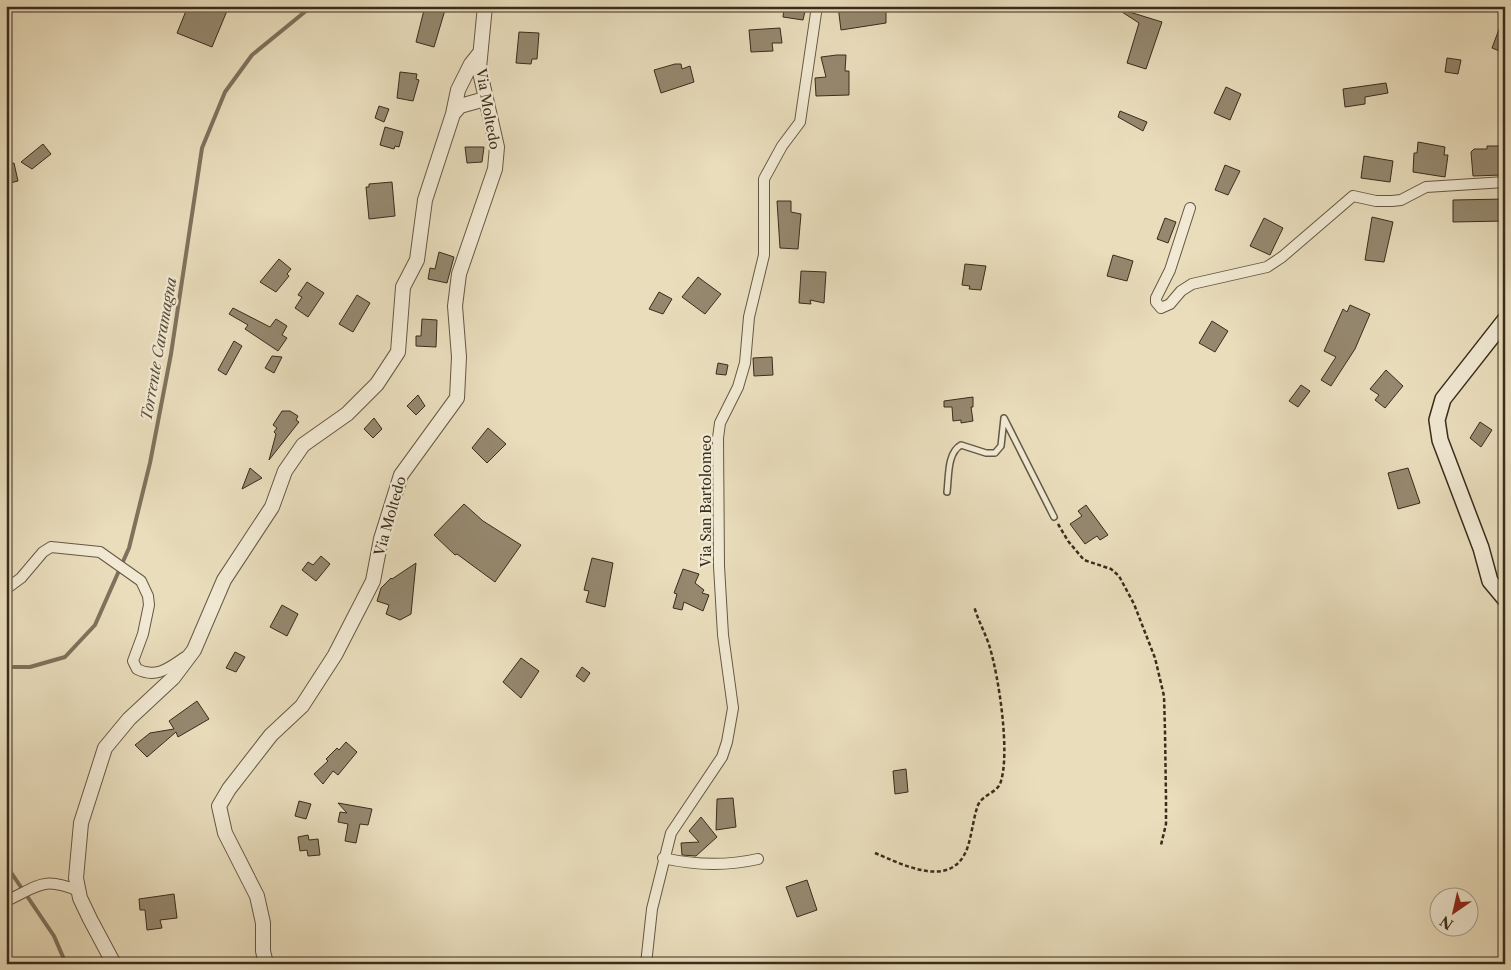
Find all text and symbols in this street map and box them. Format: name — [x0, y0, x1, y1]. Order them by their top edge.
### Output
street label: Via Moltedo — [472, 66, 504, 151]
water label: Torrente Caramagna — [137, 276, 180, 422]
street label: Via San Bartolomeo — [697, 435, 715, 568]
street label: Via Moltedo — [370, 474, 410, 559]
north arrow — [1428, 888, 1478, 938]
text: N — [1437, 912, 1457, 934]

